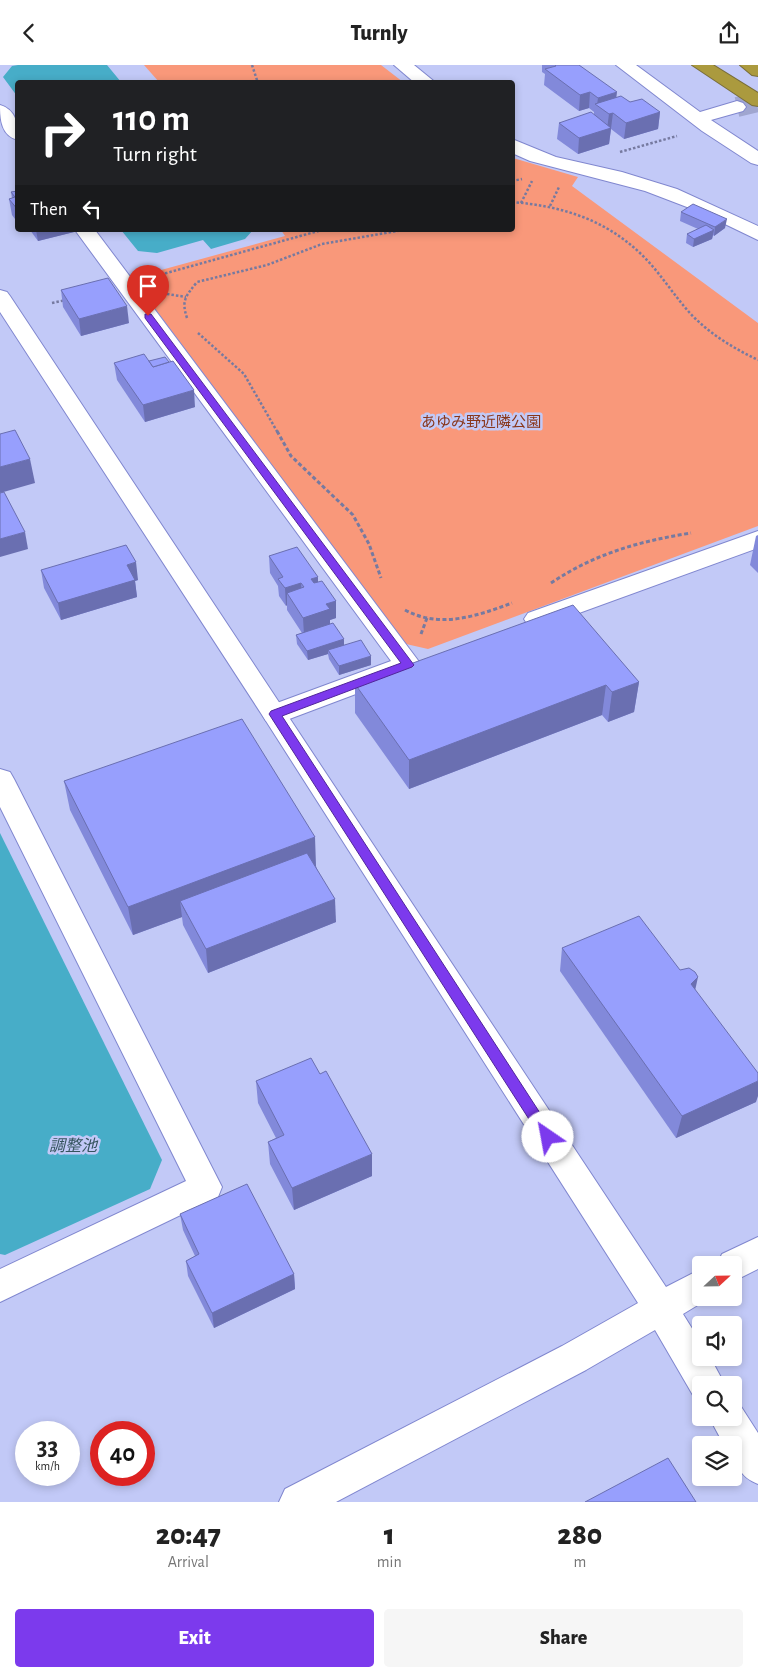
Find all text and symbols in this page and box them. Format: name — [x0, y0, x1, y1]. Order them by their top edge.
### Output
icon: back — [15, 19, 43, 47]
icon: share — [715, 19, 743, 47]
text: Turnly — [350, 22, 408, 44]
icon: right — [30, 100, 95, 165]
text: 110 m — [113, 102, 190, 137]
text: Turn right — [113, 143, 197, 165]
icon: left — [78, 195, 106, 223]
text: Then — [30, 200, 68, 219]
pin — [127, 265, 169, 316]
icon: arrive — [134, 272, 162, 300]
park label: あゆみ野近隣公園 — [421, 414, 541, 430]
position arrow — [521, 1110, 573, 1162]
water label: 調整池 — [49, 1137, 99, 1154]
north arrow — [692, 1256, 742, 1306]
map controls — [692, 1256, 742, 1486]
button: sound — [692, 1316, 742, 1366]
button: search — [692, 1376, 742, 1426]
speed limit sign: 40 — [90, 1421, 155, 1486]
text: 33 — [37, 1435, 58, 1460]
button: layers — [692, 1436, 742, 1486]
text: km/h — [35, 1460, 60, 1472]
text: 20:47 — [156, 1520, 221, 1550]
text: 1 — [384, 1520, 395, 1550]
text: 280 — [557, 1520, 602, 1550]
text: Arrival — [168, 1554, 209, 1570]
text: min — [377, 1554, 402, 1570]
text: m — [573, 1554, 586, 1570]
button: Exit — [15, 1609, 374, 1667]
button: Share — [384, 1609, 743, 1667]

